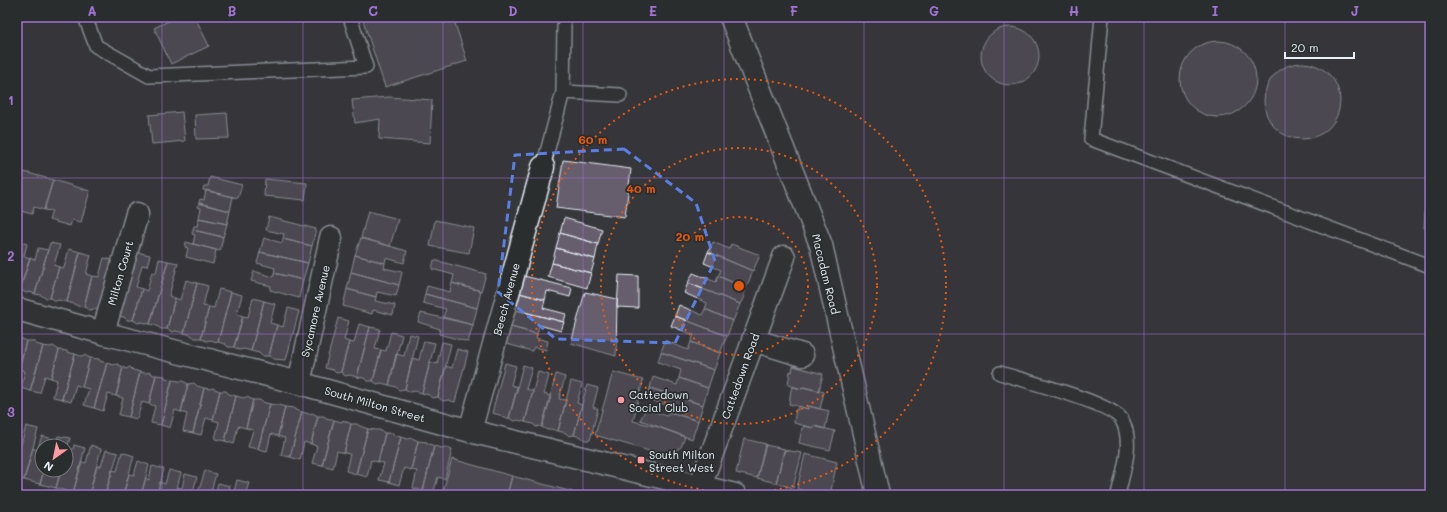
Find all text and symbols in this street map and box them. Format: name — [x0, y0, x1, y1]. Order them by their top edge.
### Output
text: A — [87, 2, 97, 19]
text: B — [228, 2, 237, 19]
text: C — [368, 2, 378, 19]
text: D — [508, 2, 518, 19]
text: E — [649, 2, 657, 19]
text: F — [790, 2, 798, 19]
text: G — [929, 2, 939, 19]
text: H — [1069, 2, 1079, 19]
text: I — [1212, 2, 1219, 19]
text: J — [1351, 2, 1359, 19]
scale bar — [1285, 34, 1354, 60]
text: 20 m — [1291, 39, 1319, 55]
text: 1 — [8, 91, 14, 108]
text: 60 m — [579, 131, 607, 147]
text: 40 m — [626, 180, 656, 196]
text: 20 m — [676, 228, 704, 244]
street label: Macadam Road — [809, 232, 843, 316]
street label: Milton Court — [104, 239, 136, 307]
text: 2 — [7, 247, 15, 264]
street label: Beech Avenue — [489, 261, 523, 337]
street label: Sycamore Avenue — [297, 263, 333, 359]
centre of rings — [732, 279, 746, 293]
street label: Cattedown Road — [718, 331, 762, 421]
street label: South Milton Street — [323, 382, 427, 426]
place label: Cattedown Social Club — [629, 387, 688, 415]
marker: Cattedown Social Club — [616, 395, 626, 405]
text: 3 — [7, 403, 15, 420]
north arrow — [34, 438, 74, 478]
place label: South Milton Street West — [649, 447, 715, 475]
marker: South Milton Street West — [636, 455, 646, 465]
text: N — [41, 458, 56, 475]

